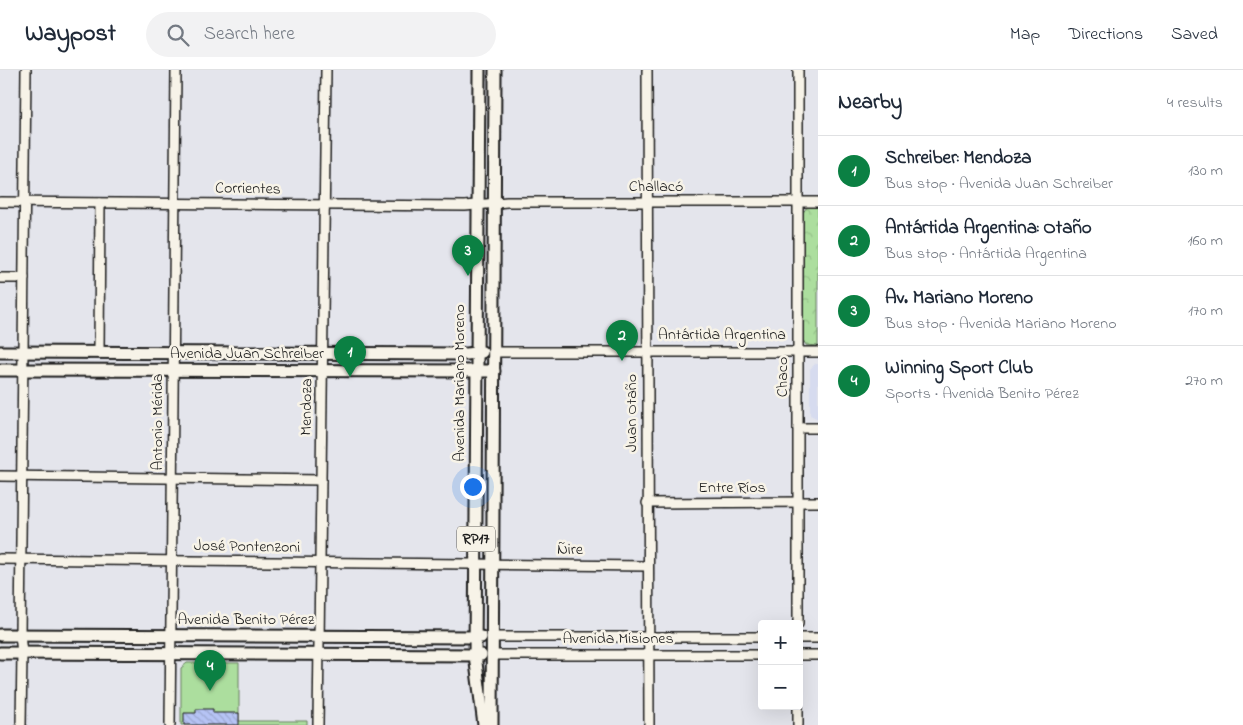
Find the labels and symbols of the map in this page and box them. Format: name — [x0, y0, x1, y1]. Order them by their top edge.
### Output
street label: Challacó — [629, 175, 683, 199]
street label: Corrientes — [215, 176, 281, 202]
pin: 3 — [452, 235, 484, 276]
street label: Avenida Mariano Moreno — [448, 304, 472, 462]
pin: 2 — [606, 320, 638, 361]
street label: Antártida Argentina — [658, 323, 786, 347]
pin: 1 — [334, 336, 366, 377]
street label: Avenida Juan Schreiber — [170, 342, 324, 366]
street label: Chaco — [771, 357, 795, 397]
street label: Antonio Mérida — [146, 374, 170, 470]
street label: Juan Otaño — [620, 374, 644, 452]
street label: Mendoza — [295, 378, 319, 436]
your location — [460, 474, 486, 500]
street label: Entre Ríos — [698, 476, 766, 500]
road number: RP17 — [457, 526, 495, 552]
street label: José Pontenzoni — [194, 534, 300, 560]
street label: Ñire — [557, 538, 584, 562]
street label: Avenida Benito Pérez — [178, 608, 315, 632]
street label: Avenida Misiones — [562, 627, 674, 651]
pin: 4 — [194, 650, 226, 691]

